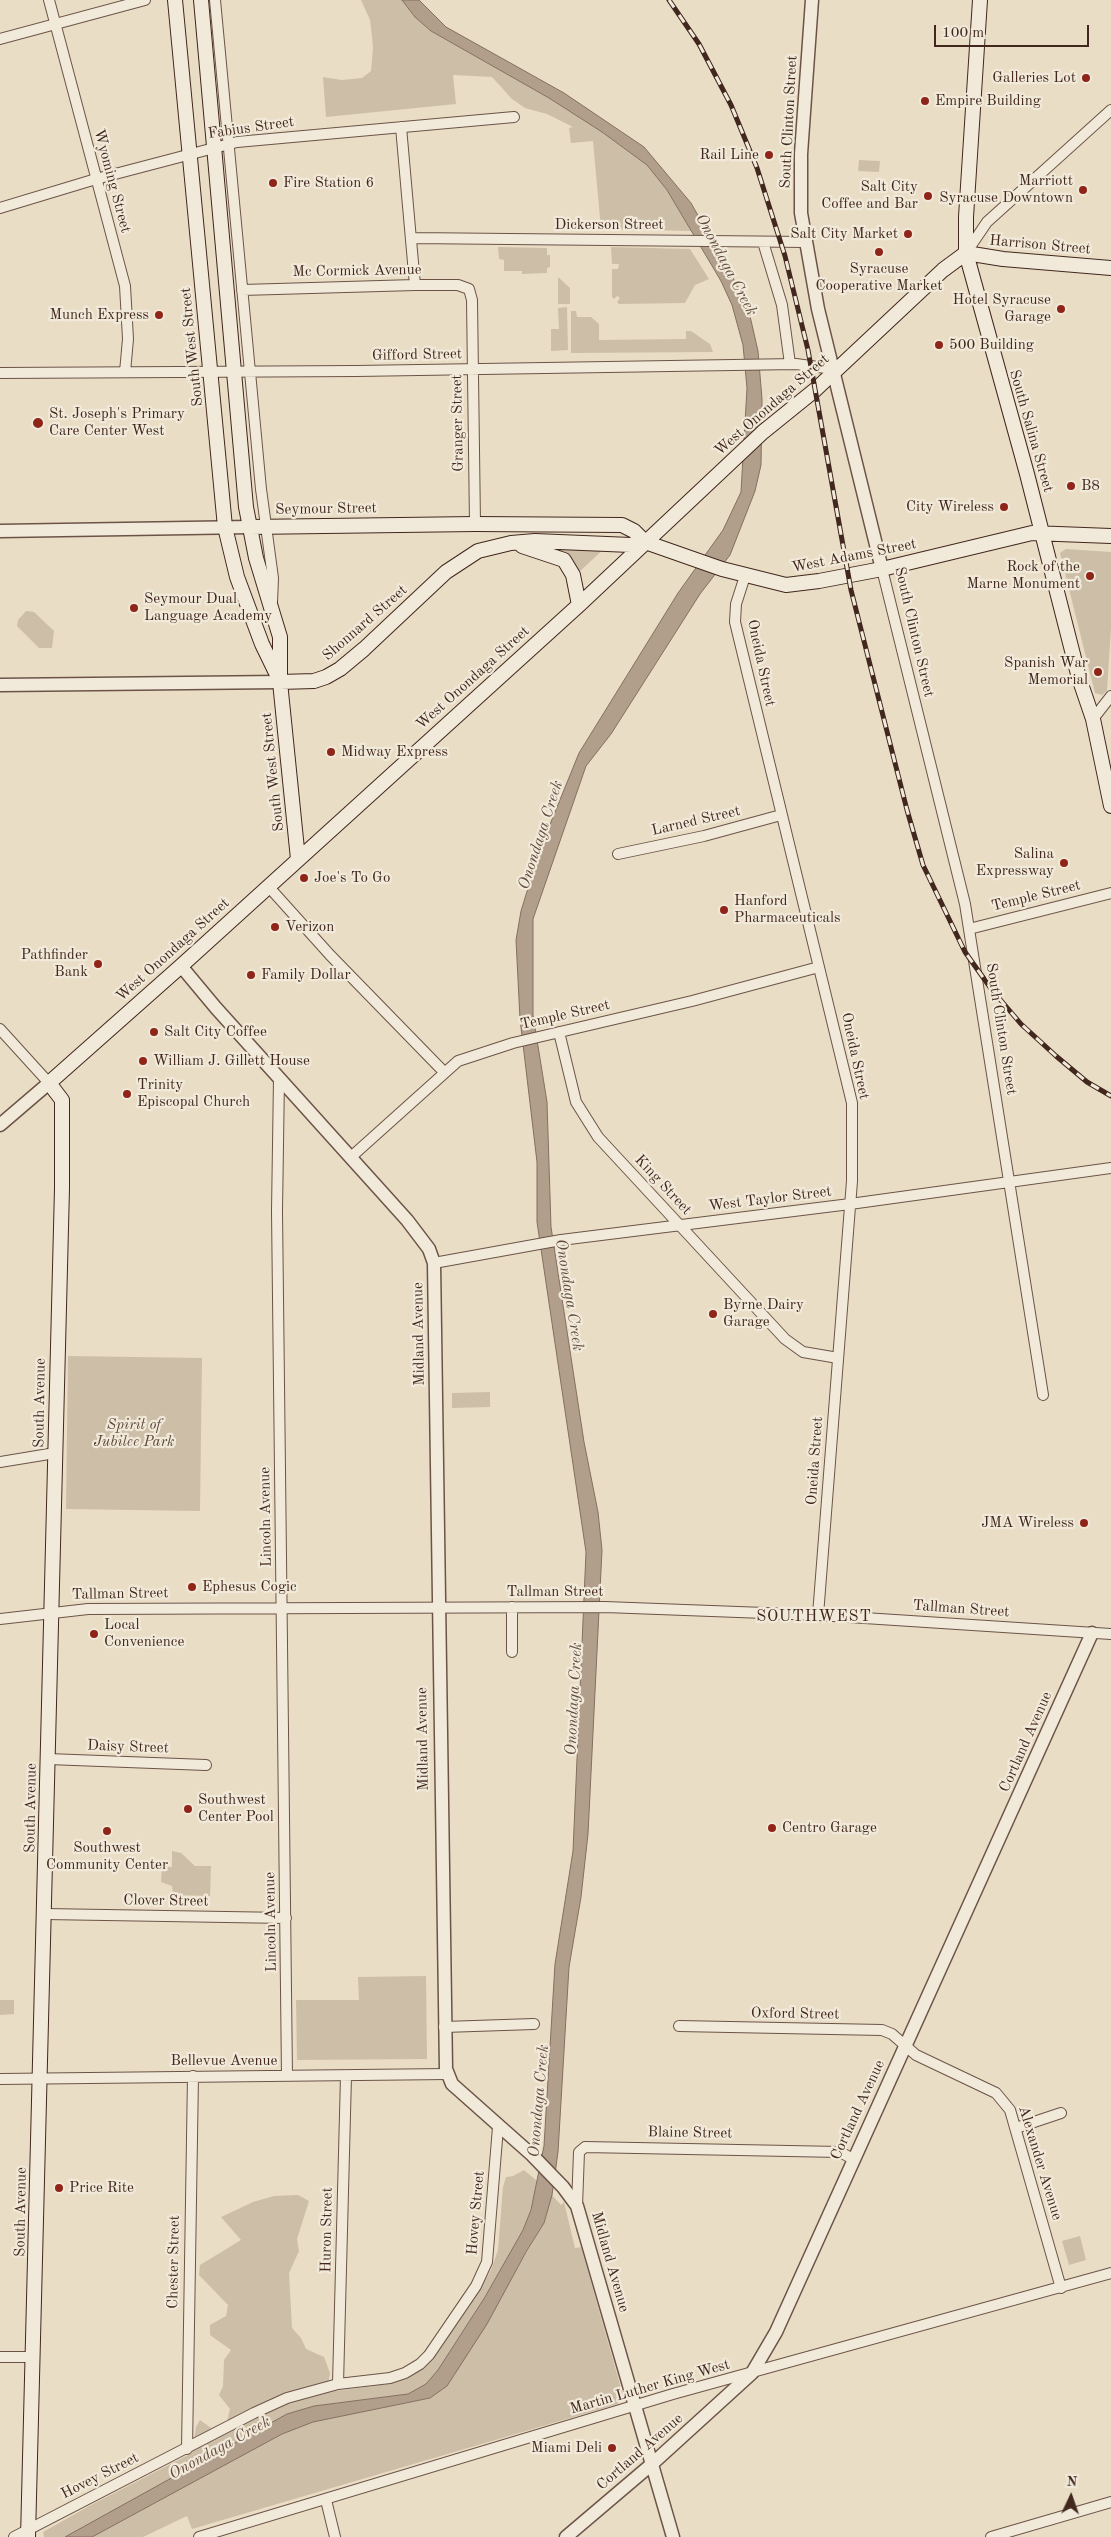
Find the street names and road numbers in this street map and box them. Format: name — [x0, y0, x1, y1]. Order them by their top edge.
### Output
street label: South Clinton Street — [777, 55, 801, 189]
street label: Fabius Street — [207, 113, 295, 143]
street label: Wyoming Street — [89, 127, 135, 235]
street label: Dickerson Street — [554, 216, 664, 234]
street label: Harrison Street — [989, 232, 1091, 258]
street label: Mc Cormick Avenue — [292, 261, 422, 281]
street label: South West Street — [177, 287, 207, 407]
street label: Gifford Street — [372, 345, 462, 365]
street label: West Onondaga Street — [711, 350, 833, 460]
street label: South Salina Street — [1005, 368, 1057, 494]
street label: Granger Street — [448, 374, 468, 472]
street label: Seymour Street — [275, 499, 377, 519]
street label: West Adams Street — [790, 535, 918, 577]
street label: South Clinton Street — [890, 565, 938, 699]
street label: Shonnard Street — [319, 581, 411, 665]
street label: Oneida Street — [743, 618, 779, 708]
street label: West Onondaga Street — [413, 622, 533, 734]
street label: South West Street — [258, 712, 288, 832]
street label: Larned Street — [650, 802, 742, 840]
street label: Temple Street — [990, 876, 1082, 916]
street label: West Onondaga Street — [113, 894, 233, 1006]
street label: South Clinton Street — [982, 962, 1020, 1096]
street label: Temple Street — [519, 996, 611, 1034]
street label: Oneida Street — [837, 1011, 873, 1101]
street label: King Street — [631, 1151, 695, 1219]
street label: West Taylor Street — [707, 1183, 833, 1215]
street label: Midland Avenue — [409, 1282, 429, 1386]
street label: South Avenue — [30, 1358, 50, 1448]
street label: Oneida Street — [803, 1416, 827, 1506]
street label: Lincoln Avenue — [256, 1467, 276, 1567]
street label: Tallman Street — [507, 1583, 603, 1601]
street label: Tallman Street — [71, 1584, 169, 1604]
street label: Tallman Street — [912, 1597, 1010, 1621]
street label: Midland Avenue — [413, 1687, 433, 1791]
street label: Cortland Avenue — [996, 1689, 1056, 1795]
street label: Daisy Street — [87, 1737, 169, 1757]
street label: South Avenue — [21, 1763, 41, 1853]
street label: Lincoln Avenue — [261, 1872, 281, 1972]
street label: Clover Street — [123, 1891, 209, 1911]
street label: Oxford Street — [751, 2004, 839, 2024]
street label: Bellevue Avenue — [171, 2052, 277, 2070]
street label: Cortland Avenue — [827, 2057, 889, 2163]
street label: Alexander Avenue — [1014, 2104, 1066, 2222]
street label: Blaine Street — [647, 2123, 733, 2143]
street label: South Avenue — [11, 2167, 31, 2257]
street label: Hovey Street — [463, 2170, 489, 2256]
street label: Huron Street — [317, 2187, 337, 2273]
street label: Midland Avenue — [587, 2210, 633, 2314]
street label: Chester Street — [164, 2215, 184, 2309]
street label: Martin Luther King West — [568, 2356, 732, 2418]
street label: Cortland Avenue — [593, 2410, 687, 2494]
street label: Hovey Street — [58, 2449, 142, 2503]

